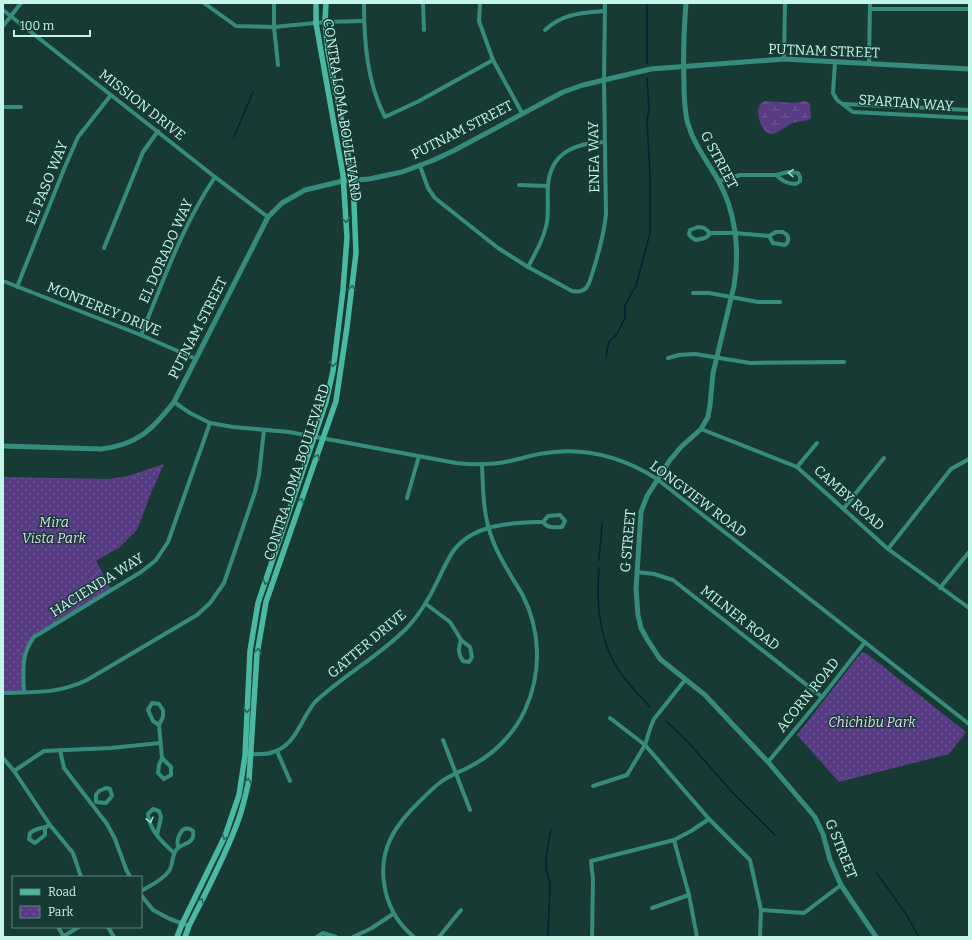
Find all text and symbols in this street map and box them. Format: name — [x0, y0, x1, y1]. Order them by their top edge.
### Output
scale bar — [14, 12, 90, 38]
street label: CONTRA LOMA BOULEVARD — [319, 17, 365, 203]
text: 100 m — [20, 19, 55, 33]
street label: PUTNAM STREET — [768, 41, 880, 61]
street label: MISSION DRIVE — [95, 66, 189, 144]
street label: SPARTAN WAY — [858, 91, 954, 115]
street label: PUTNAM STREET — [408, 97, 516, 163]
street label: ENEA WAY — [585, 121, 603, 193]
street label: G STREET — [697, 128, 741, 192]
street label: EL PASO WAY — [22, 139, 72, 227]
one-way arrow — [788, 169, 794, 177]
street label: EL DORADO WAY — [135, 196, 197, 306]
one-way arrow — [341, 217, 350, 223]
street label: PUTNAM STREET — [165, 274, 231, 382]
street label: MONTEREY DRIVE — [44, 278, 164, 340]
one-way arrow — [347, 285, 356, 292]
one-way arrow — [329, 361, 338, 367]
street label: CONTRA LOMA BOULEVARD — [260, 382, 334, 562]
one-way arrow — [312, 454, 320, 461]
street label: LONGVIEW ROAD — [646, 457, 750, 541]
street label: CAMBY ROAD — [810, 462, 888, 534]
one-way arrow — [296, 498, 305, 505]
street label: G STREET — [617, 509, 639, 573]
park label: Mira Vista Park — [22, 514, 87, 547]
street label: HACIENDA WAY — [47, 549, 147, 621]
one-way arrow — [262, 578, 270, 585]
street label: MILNER ROAD — [697, 582, 783, 654]
street label: GATTER DRIVE — [324, 606, 410, 682]
one-way arrow — [253, 648, 262, 654]
street label: ACORN ROAD — [773, 655, 843, 735]
one-way arrow — [242, 707, 251, 713]
park label: Chichibu Park — [828, 714, 916, 731]
one-way arrow — [243, 778, 252, 784]
one-way arrow — [145, 816, 154, 823]
street label: G STREET — [821, 817, 861, 881]
one-way arrow — [221, 833, 229, 840]
legend — [12, 876, 142, 928]
text: Road — [48, 885, 76, 899]
one-way arrow — [196, 898, 204, 906]
text: Park — [48, 905, 74, 919]

